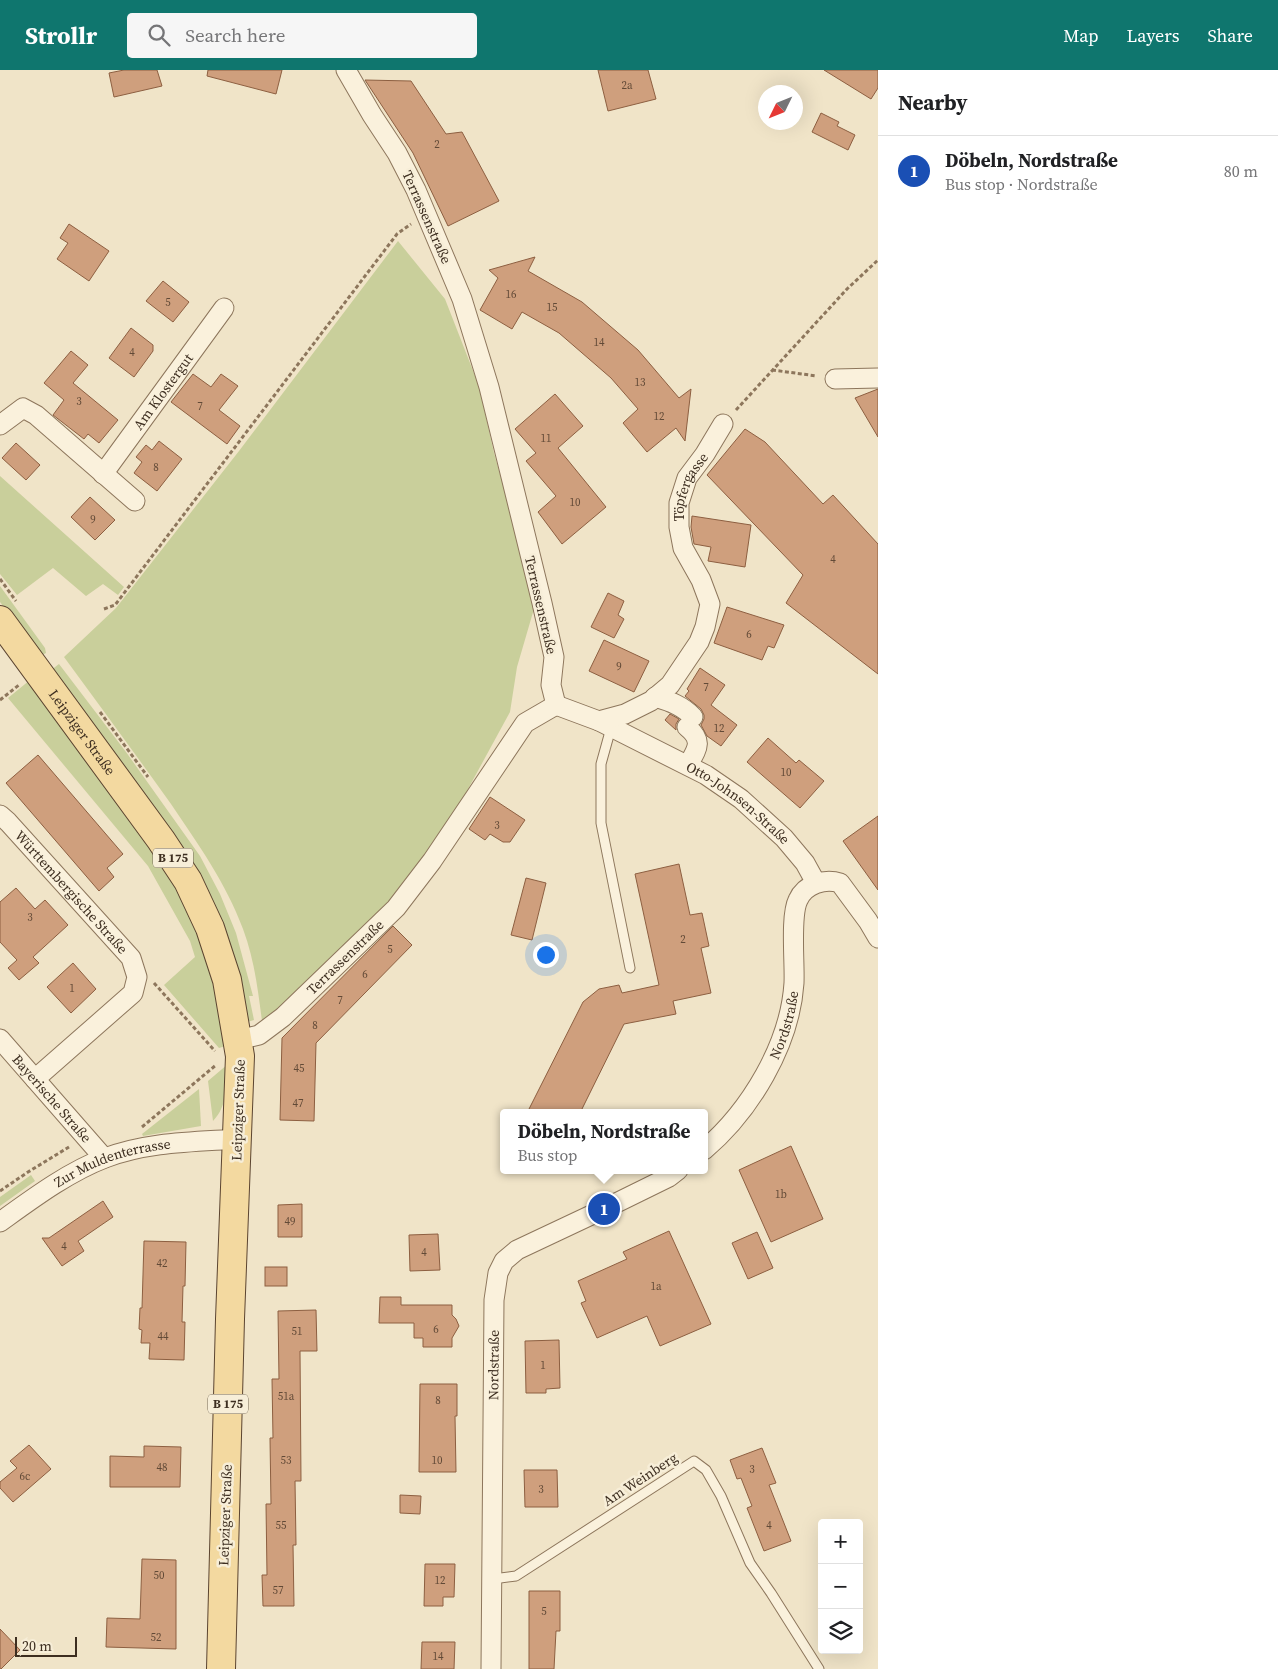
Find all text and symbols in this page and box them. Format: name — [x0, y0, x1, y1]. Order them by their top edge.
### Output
search box — [127, 13, 477, 58]
text: Strollr — [25, 19, 97, 52]
icon: search — [145, 21, 173, 49]
text: Search here — [185, 22, 285, 48]
text: Map — [1063, 23, 1098, 48]
text: Layers — [1126, 23, 1179, 48]
text: Share — [1207, 23, 1253, 48]
house number: 2a — [621, 78, 633, 93]
north arrow — [758, 85, 803, 130]
text: Nearby — [898, 88, 968, 117]
house number: 2 — [434, 137, 440, 152]
text: Döbeln, Nordstraße — [945, 147, 1118, 173]
text: 1 — [910, 160, 918, 182]
text: 80 m — [1224, 160, 1258, 182]
street label: Terrassenstraße — [397, 167, 457, 267]
text: Bus stop · Nordstraße — [945, 173, 1098, 195]
house number: 16 — [506, 287, 517, 302]
house number: 5 — [165, 295, 171, 310]
house number: 15 — [547, 300, 558, 315]
house number: 14 — [594, 335, 605, 350]
house number: 4 — [129, 345, 135, 360]
street label: Am Klostergut — [128, 349, 198, 434]
house number: 13 — [635, 375, 646, 390]
house number: 3 — [76, 394, 82, 409]
house number: 7 — [197, 399, 203, 414]
house number: 12 — [654, 409, 665, 424]
house number: 11 — [541, 431, 552, 446]
street label: Töpfergasse — [668, 448, 713, 521]
house number: 8 — [153, 460, 159, 475]
house number: 10 — [570, 495, 581, 510]
house number: 9 — [90, 512, 96, 527]
house number: 4 — [830, 552, 836, 567]
street label: Terrassenstraße — [520, 554, 562, 656]
house number: 6 — [746, 627, 752, 642]
house number: 9 — [616, 659, 622, 674]
house number: 7 — [703, 680, 709, 695]
street label: Leipziger Straße — [44, 685, 120, 779]
house number: 12 — [714, 721, 725, 736]
street label: Otto-Johnsen-Straße — [683, 757, 795, 848]
house number: 10 — [781, 765, 792, 780]
house number: 3 — [494, 818, 500, 833]
street label: Württembergische Straße — [10, 826, 132, 958]
road number: B 175 — [153, 848, 193, 868]
house number: 3 — [27, 910, 33, 925]
street label: Terrassenstraße — [302, 915, 388, 999]
house number: 2 — [680, 932, 686, 947]
house number: 5 — [387, 942, 393, 957]
your location — [533, 942, 559, 968]
house number: 6 — [362, 967, 368, 982]
house number: 1 — [69, 981, 75, 996]
street label: Nordstraße — [764, 990, 803, 1062]
house number: 7 — [337, 993, 343, 1008]
house number: 8 — [312, 1018, 318, 1033]
street label: Bayerische Straße — [8, 1050, 96, 1147]
street label: Leipziger Straße — [226, 1059, 250, 1161]
house number: 45 — [294, 1061, 305, 1076]
house number: 47 — [293, 1096, 304, 1111]
popup — [500, 1109, 708, 1174]
text: Döbeln, Nordstraße — [518, 1118, 690, 1144]
street label: Zur Muldenterrasse — [50, 1134, 172, 1192]
text: Bus stop — [518, 1144, 577, 1166]
house number: 1b — [775, 1187, 787, 1202]
pin: 1 — [588, 1190, 620, 1228]
house number: 49 — [285, 1214, 296, 1229]
house number: 4 — [61, 1239, 67, 1254]
house number: 4 — [421, 1245, 427, 1260]
house number: 42 — [157, 1256, 168, 1271]
house number: 1a — [650, 1279, 662, 1294]
house number: 6 — [433, 1322, 439, 1337]
house number: 51 — [292, 1324, 303, 1339]
house number: 44 — [158, 1329, 169, 1344]
street label: Nordstraße — [483, 1330, 504, 1400]
house number: 1 — [540, 1358, 546, 1373]
house number: 51a — [278, 1389, 295, 1404]
house number: 8 — [435, 1393, 441, 1408]
road number: B 175 — [208, 1395, 248, 1414]
street label: Am Weinberg — [599, 1447, 681, 1511]
house number: 53 — [281, 1453, 292, 1468]
house number: 10 — [432, 1453, 443, 1468]
house number: 48 — [157, 1460, 168, 1475]
house number: 3 — [749, 1462, 755, 1477]
street label: Leipziger Straße — [213, 1464, 237, 1566]
house number: 6c — [20, 1469, 31, 1484]
house number: 3 — [538, 1482, 544, 1497]
house number: 55 — [276, 1518, 287, 1533]
house number: 4 — [766, 1518, 772, 1533]
map controls — [818, 1519, 863, 1654]
button: + — [818, 1519, 863, 1564]
button: − — [818, 1564, 863, 1609]
house number: 50 — [154, 1568, 165, 1583]
house number: 12 — [435, 1573, 446, 1588]
house number: 57 — [273, 1583, 284, 1598]
house number: 5 — [541, 1604, 547, 1619]
button: layers — [818, 1609, 863, 1654]
house number: 52 — [151, 1630, 162, 1645]
scale bar — [15, 1634, 78, 1657]
text: 20 m — [22, 1636, 52, 1656]
house number: 14 — [433, 1649, 444, 1664]

